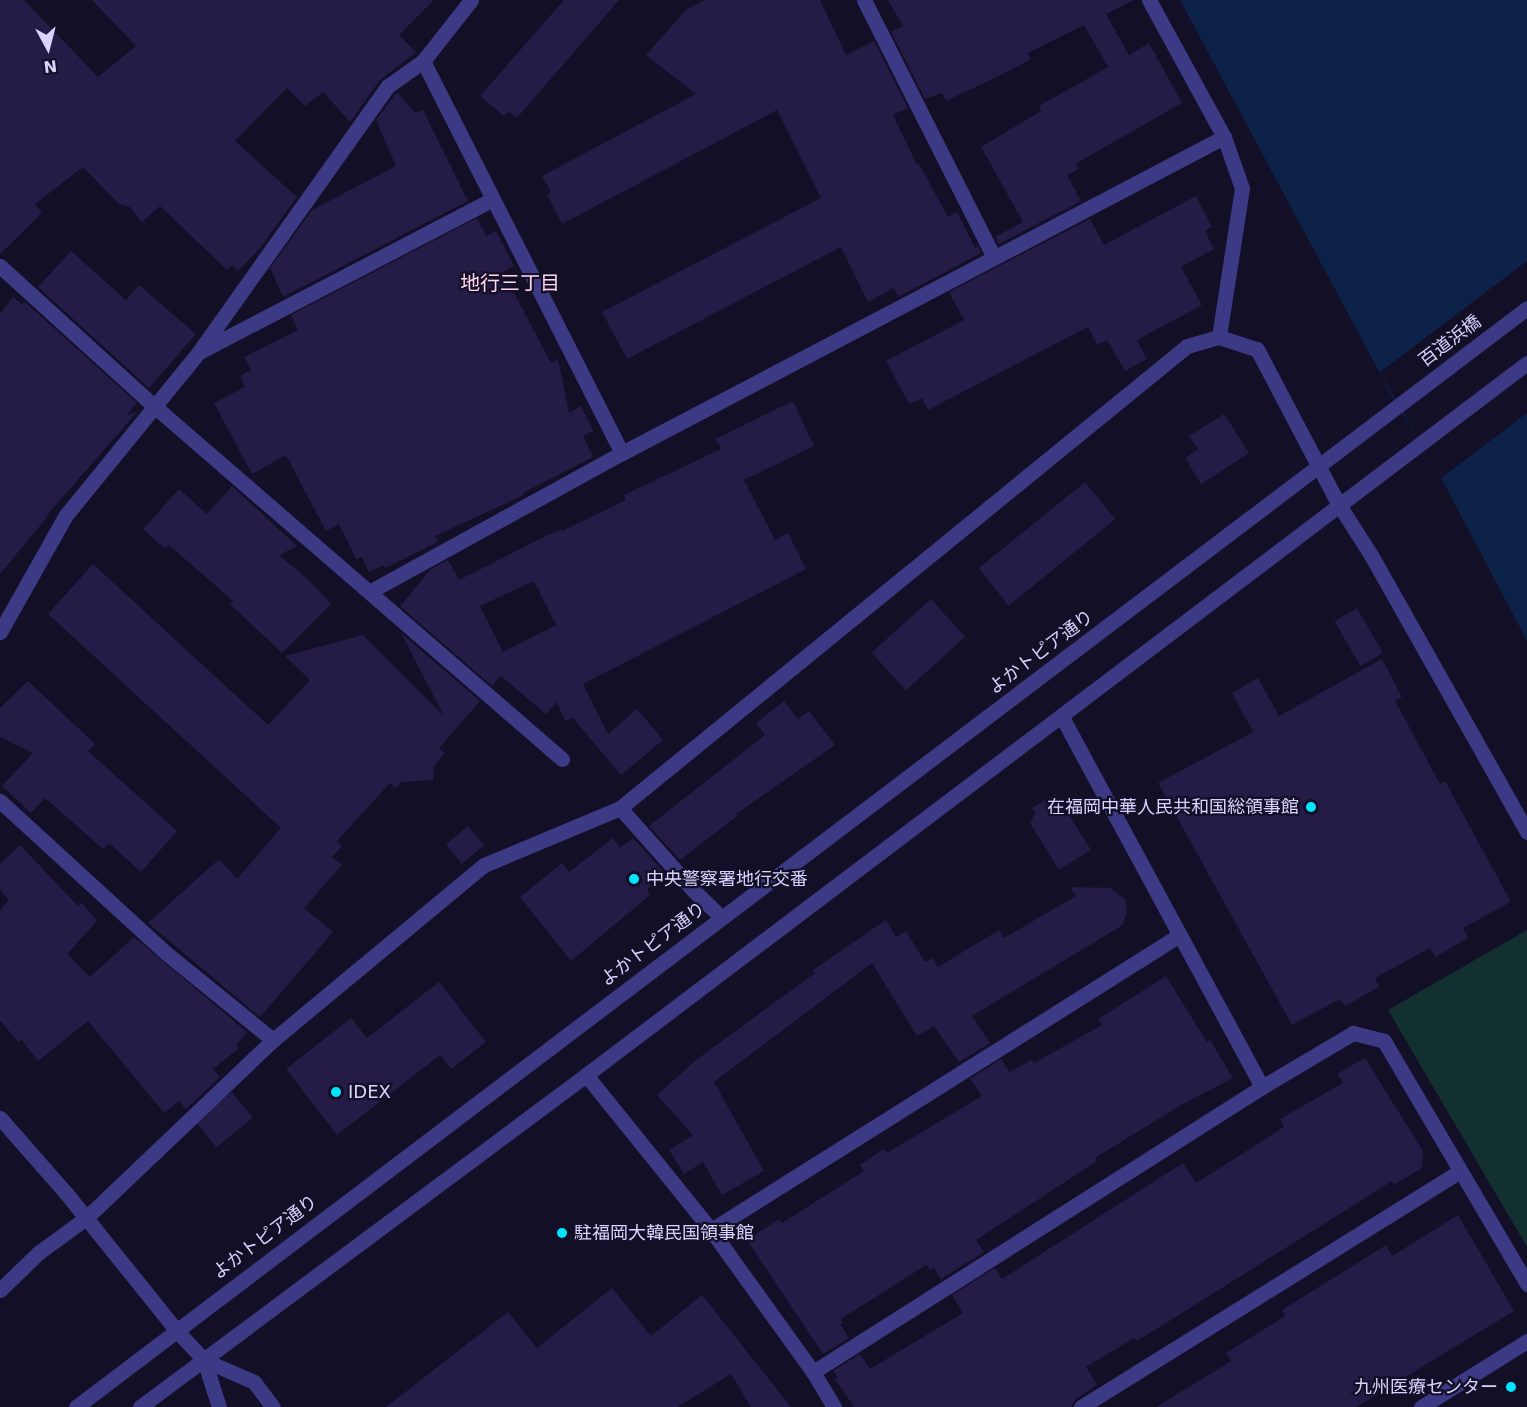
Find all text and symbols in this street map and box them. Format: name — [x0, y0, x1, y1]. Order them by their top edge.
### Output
north arrow — [18, 18, 78, 78]
text: N — [42, 56, 58, 77]
district label: 地行三丁目 — [460, 271, 560, 295]
street label: 百道浜橋 — [1415, 311, 1485, 371]
street label: よかトピア通り — [984, 605, 1098, 699]
place label: 在福岡中華人民共和国総領事館 — [1047, 796, 1299, 818]
marker: 在福岡中華人民共和国総領事館 — [1304, 800, 1318, 814]
place label: 中央警察署地行交番 — [646, 868, 808, 890]
marker: 中央警察署地行交番 — [627, 872, 641, 886]
street label: よかトピア通り — [596, 897, 710, 991]
place label: IDEX — [348, 1081, 391, 1103]
marker: IDEX — [329, 1085, 343, 1099]
street label: よかトピア通り — [208, 1190, 322, 1284]
place label: 駐福岡大韓民国領事館 — [574, 1222, 754, 1244]
marker: 駐福岡大韓民国領事館 — [555, 1226, 569, 1240]
place label: 九州医療センター — [1354, 1376, 1498, 1398]
marker: 九州医療センター — [1502, 1378, 1520, 1396]

